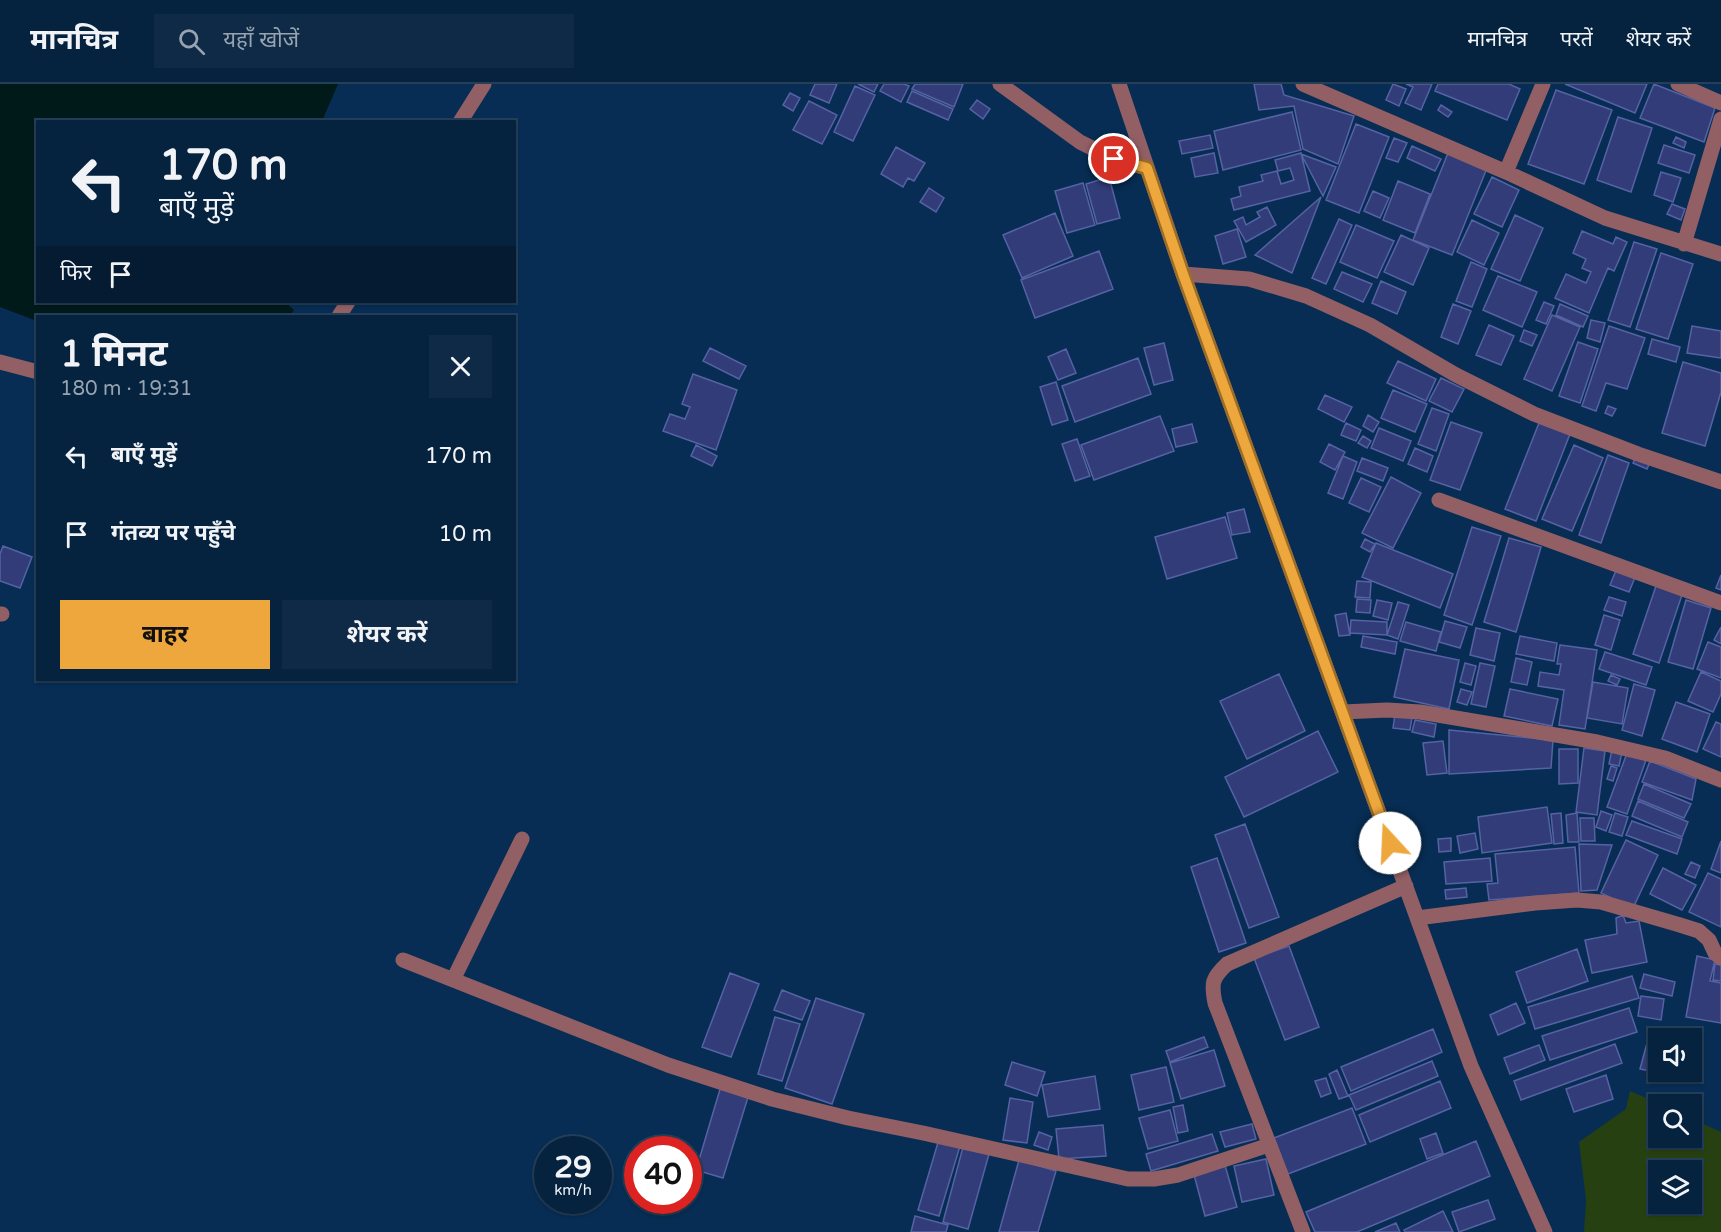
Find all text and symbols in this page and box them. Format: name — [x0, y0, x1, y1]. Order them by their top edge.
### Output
search box — [154, 14, 574, 68]
text: मानचित्र — [30, 23, 118, 57]
icon: search — [175, 25, 208, 58]
text: यहाँ खोजें — [223, 27, 299, 53]
text: मानचित्र — [1467, 27, 1527, 52]
text: परतें — [1560, 27, 1593, 52]
text: शेयर करें — [1626, 27, 1691, 52]
pin — [1088, 133, 1139, 184]
text: 170 m — [159, 140, 288, 191]
icon: arrive — [1097, 142, 1130, 175]
icon: left — [60, 144, 138, 222]
text: बाएँ मुड़ें — [159, 191, 234, 224]
icon: arrive — [104, 258, 137, 291]
text: फिर — [60, 260, 92, 286]
text: 1 मिनट — [60, 333, 168, 376]
button: close — [429, 335, 492, 398]
text: 180 m · 19:31 — [60, 377, 192, 401]
icon: left — [60, 440, 93, 473]
text: बाएँ मुड़ें — [111, 442, 177, 468]
text: 170 m — [425, 443, 492, 469]
icon: arrive — [60, 518, 93, 551]
text: गंतव्य पर पहुँचे — [111, 520, 236, 546]
text: 10 m — [438, 521, 492, 547]
button: बाहर — [60, 600, 270, 669]
button: शेयर करें — [282, 600, 492, 669]
position arrow — [1358, 811, 1422, 875]
map controls — [1648, 1028, 1702, 1214]
button: sound — [1648, 1028, 1702, 1082]
button: search — [1648, 1094, 1702, 1148]
speed limit sign: 40 — [624, 1136, 702, 1214]
text: 29 — [554, 1149, 592, 1186]
button: layers — [1648, 1160, 1702, 1214]
text: km/h — [554, 1181, 592, 1199]

